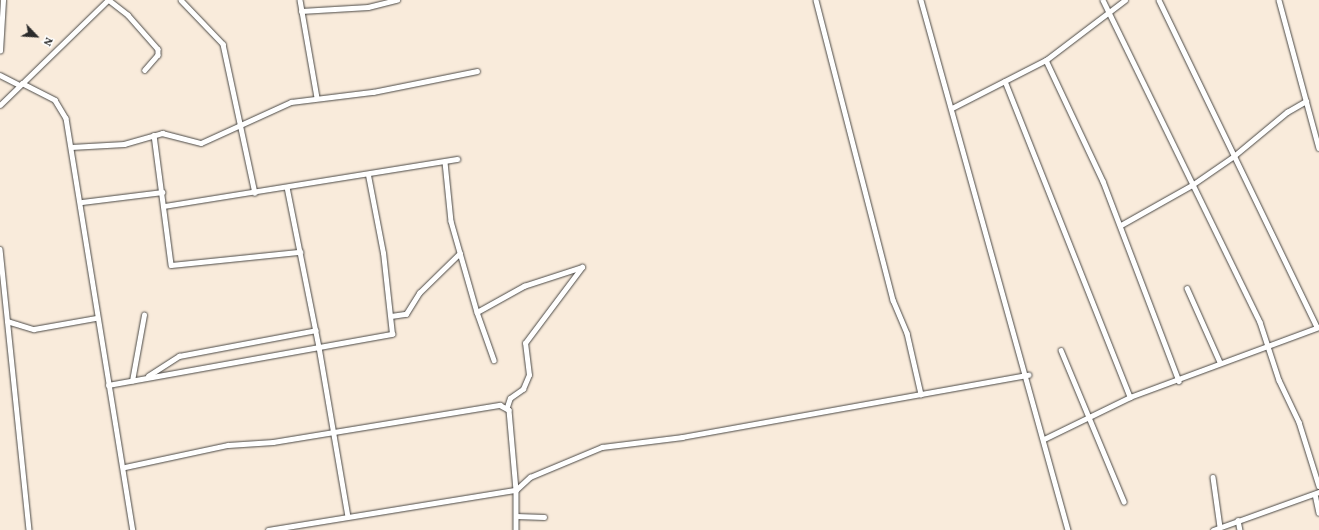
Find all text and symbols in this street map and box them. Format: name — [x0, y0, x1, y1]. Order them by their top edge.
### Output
north arrow — [16, 16, 56, 56]
text: N — [39, 34, 56, 48]

